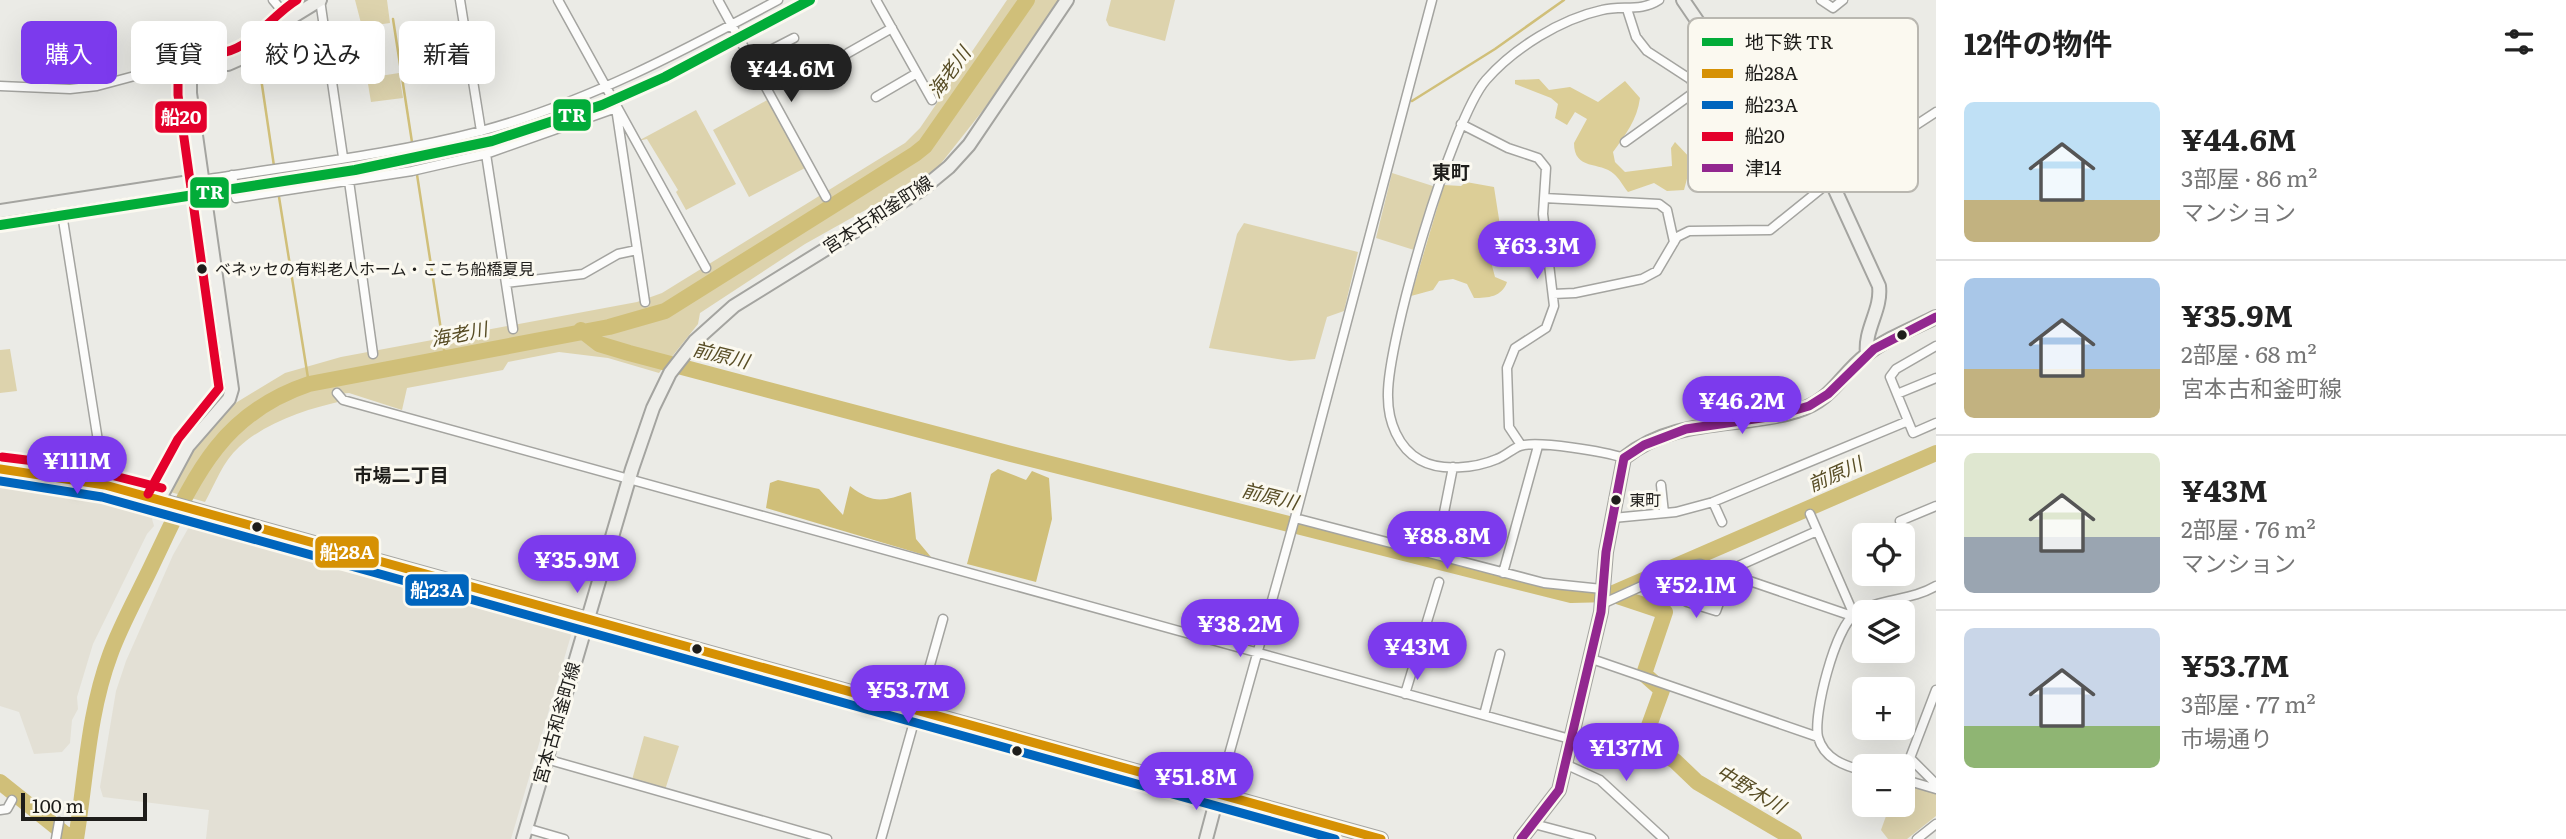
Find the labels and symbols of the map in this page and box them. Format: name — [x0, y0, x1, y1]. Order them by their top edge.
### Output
legend — [1688, 18, 1918, 192]
text: 地下鉄 TR — [1745, 27, 1834, 55]
water label: 海老川 — [920, 39, 977, 103]
pin: ¥44.6M — [734, 44, 848, 104]
text: 船28A — [1745, 58, 1798, 86]
text: 船23A — [1745, 90, 1798, 118]
line badge: TR — [552, 98, 592, 132]
line badge: 船20 — [154, 100, 208, 134]
text: TR — [558, 100, 586, 128]
text: 船20 — [161, 102, 202, 130]
text: 船20 — [1745, 121, 1785, 149]
text: 津14 — [1745, 153, 1782, 181]
district label: 東町 — [1432, 157, 1470, 185]
street label: 宮本古和釜町線 — [817, 168, 937, 259]
line badge: TR — [189, 176, 230, 209]
text: TR — [196, 177, 224, 205]
pin: ¥63.3M — [1480, 222, 1594, 281]
place label: ベネッセの有料老人ホーム・ここち船橋夏見 — [215, 256, 535, 280]
marker: ベネッセの有料老人ホーム・ここち船橋夏見 — [195, 262, 209, 276]
water label: 海老川 — [428, 313, 491, 352]
unlabelled marker — [1895, 328, 1909, 342]
water label: 前原川 — [690, 334, 754, 375]
pin: ¥46.2M — [1685, 376, 1799, 436]
pin: ¥111M — [28, 436, 126, 496]
water label: 前原川 — [1803, 448, 1868, 497]
district label: 市場二丁目 — [353, 460, 449, 488]
water label: 前原川 — [1239, 475, 1303, 516]
place label: 東町 — [1629, 487, 1661, 511]
marker: 東町 — [1609, 493, 1623, 507]
pin: ¥88.8M — [1390, 512, 1504, 571]
unlabelled marker — [250, 520, 264, 534]
line badge: 船28A — [314, 535, 380, 569]
pin: ¥35.9M — [520, 536, 634, 595]
text: 船28A — [320, 537, 375, 565]
pin: ¥52.1M — [1639, 560, 1753, 620]
line badge: 船23A — [404, 573, 470, 607]
text: 船23A — [410, 575, 465, 603]
pin: ¥38.2M — [1183, 600, 1297, 659]
pin: ¥43M — [1376, 622, 1458, 682]
unlabelled marker — [690, 642, 704, 656]
street label: 宮本古和釜町線 — [525, 658, 586, 787]
pin: ¥53.7M — [851, 666, 965, 725]
pin: ¥137M — [1577, 724, 1675, 783]
unlabelled marker — [1010, 744, 1024, 758]
pin: ¥51.8M — [1139, 752, 1253, 812]
water label: 中野木川 — [1712, 757, 1793, 821]
scale bar — [21, 790, 147, 822]

